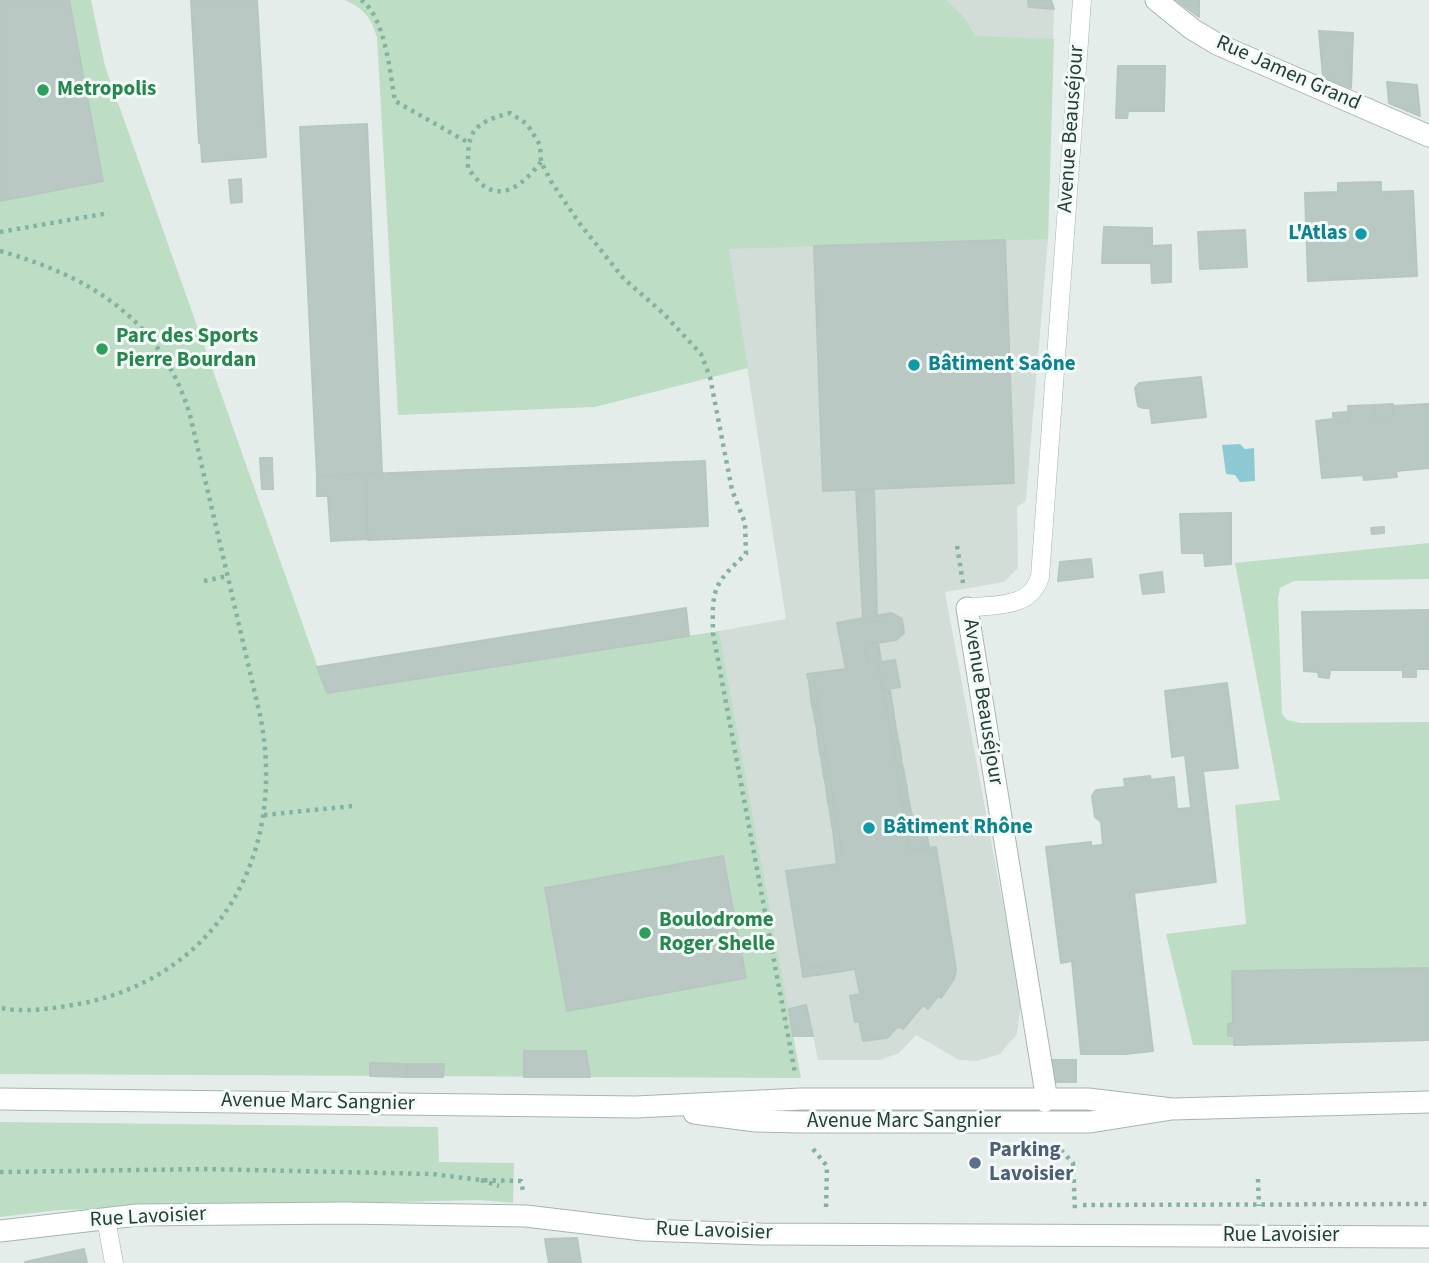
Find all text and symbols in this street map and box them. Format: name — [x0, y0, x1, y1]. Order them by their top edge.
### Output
street label: Rue Jamen Grand — [1212, 31, 1364, 117]
street label: Avenue Beauséjour — [1054, 44, 1090, 214]
place label: Metropolis — [57, 77, 156, 103]
marker: Metropolis — [35, 82, 51, 98]
place label: L'Atlas — [1288, 221, 1347, 247]
marker: L'Atlas — [1353, 226, 1369, 242]
place label: Parc des Sports Pierre Bourdan — [116, 324, 258, 374]
marker: Parc des Sports Pierre Bourdan — [94, 341, 110, 357]
place label: Bâtiment Saône — [928, 352, 1076, 378]
marker: Bâtiment Saône — [906, 357, 922, 373]
street label: Avenue Beauséjour — [956, 617, 1008, 787]
place label: Bâtiment Rhône — [883, 815, 1033, 841]
marker: Bâtiment Rhône — [861, 820, 877, 836]
place label: Boulodrome Roger Shelle — [659, 908, 775, 958]
marker: Boulodrome Roger Shelle — [637, 925, 653, 941]
street label: Avenue Marc Sangnier — [221, 1089, 415, 1117]
street label: Avenue Marc Sangnier — [807, 1109, 1001, 1135]
place label: Parking Lavoisier — [989, 1138, 1074, 1188]
marker: Parking Lavoisier — [967, 1155, 983, 1171]
street label: Rue Lavoisier — [89, 1202, 207, 1234]
street label: Rue Lavoisier — [655, 1217, 773, 1247]
street label: Rue Lavoisier — [1223, 1223, 1339, 1249]

